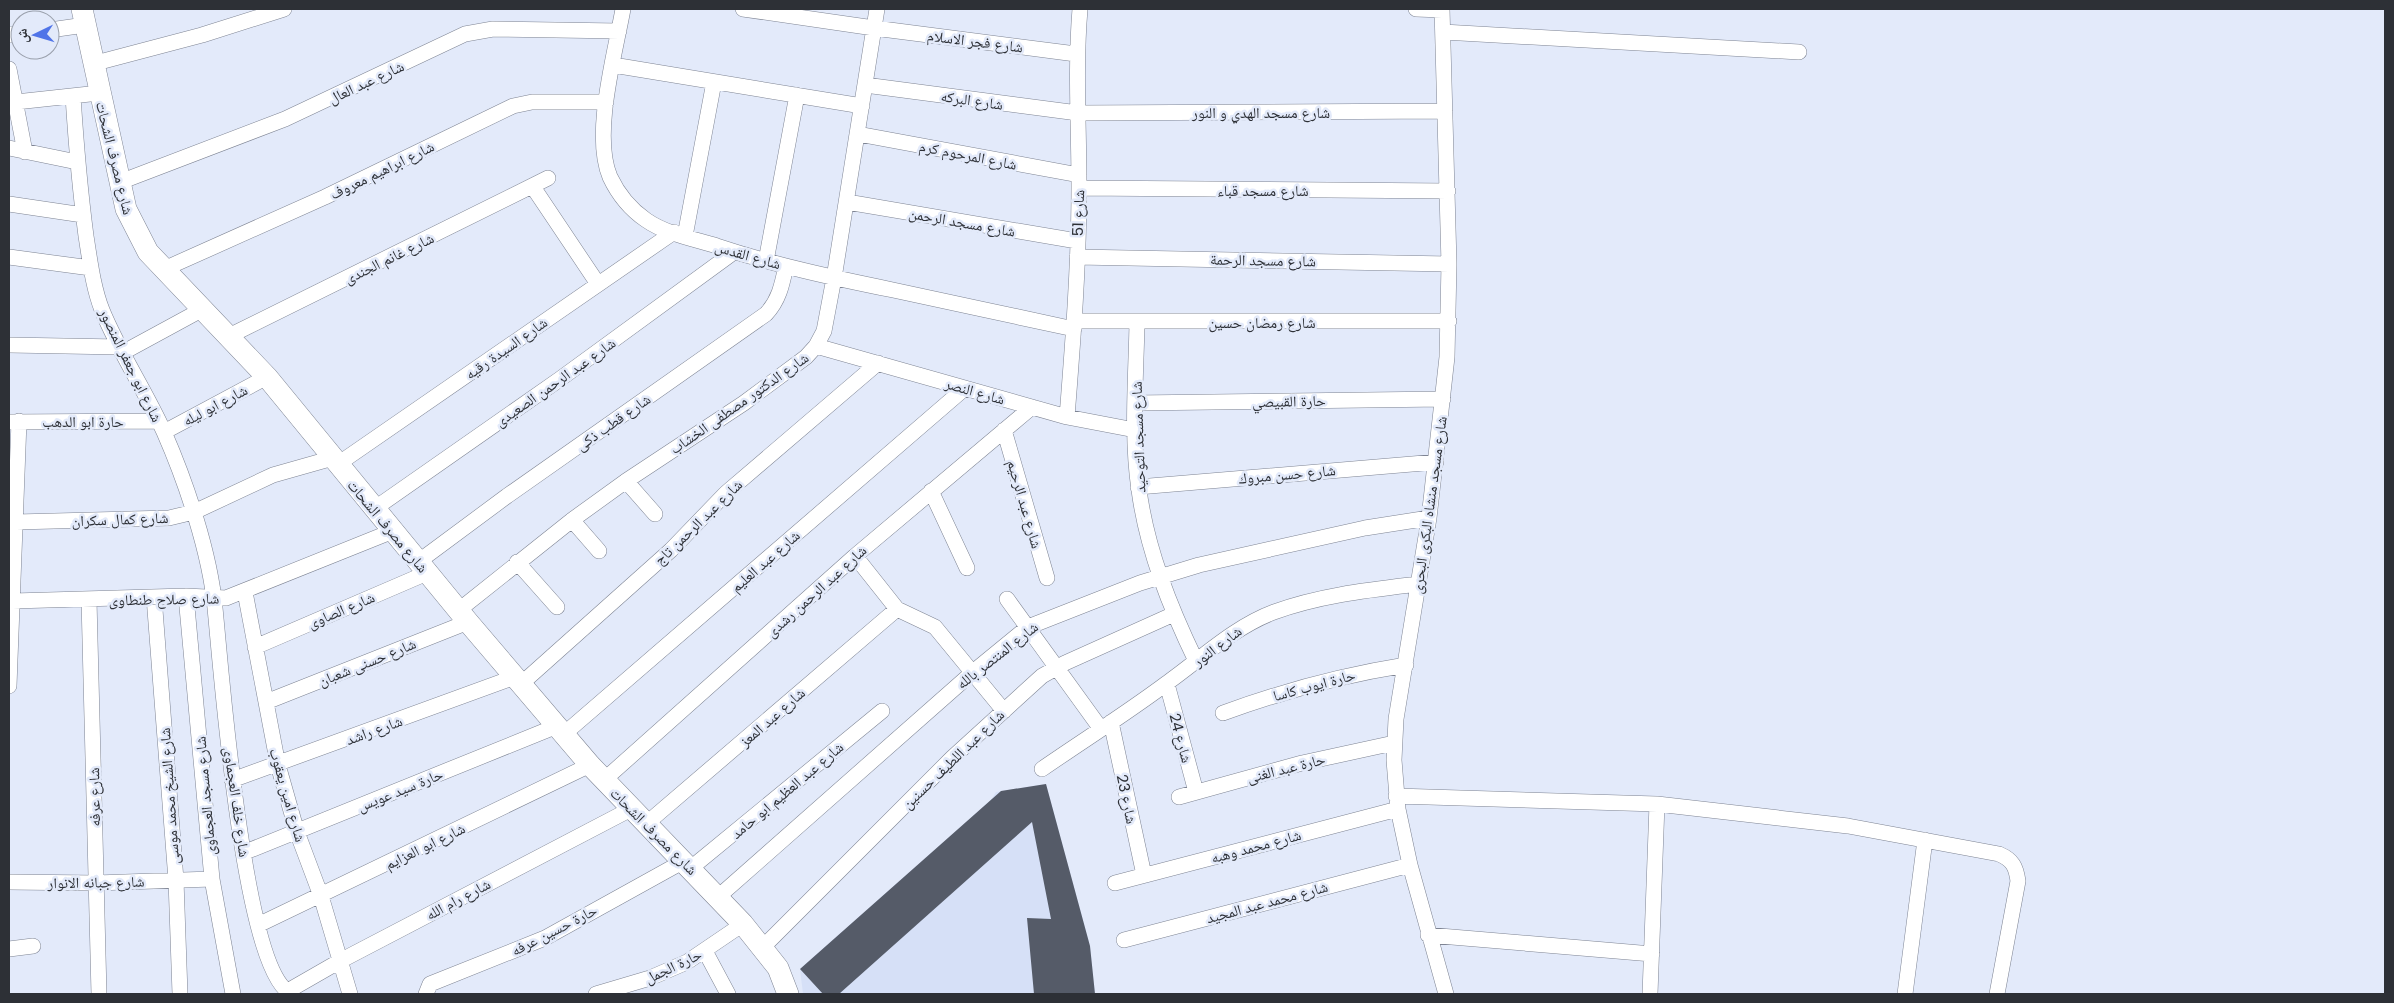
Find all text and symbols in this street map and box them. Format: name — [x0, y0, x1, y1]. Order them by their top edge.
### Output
north arrow — [10, 10, 60, 60]
street label: شارع فجر الاسلام — [926, 25, 1024, 57]
text: ش — [11, 28, 33, 44]
street label: شارع عبد العال — [325, 55, 407, 109]
street label: شارع البركه — [939, 85, 1005, 115]
street label: شارع مصرف الشحات — [91, 99, 139, 217]
street label: شارع مسجد الهدي و النور — [1191, 102, 1330, 124]
street label: شارع المرحوم كرم — [917, 135, 1019, 175]
street label: شارع ابراهيم معروف — [326, 136, 438, 204]
street label: شارع مسجد قباء — [1217, 180, 1309, 201]
street label: شارع 51 — [1067, 189, 1089, 237]
street label: شارع مسجد الرحمن — [907, 202, 1017, 242]
street label: شارع غانم الجندى — [341, 227, 438, 289]
street label: شارع القدس — [713, 236, 783, 274]
street label: شارع مسجد الرحمة — [1210, 249, 1316, 271]
street label: شارع ابو جعفر المنصور — [94, 303, 168, 426]
street label: شارع السيدة رقيه — [461, 312, 551, 384]
street label: شارع رمضان حسين — [1208, 312, 1316, 333]
street label: شارع عبد الرحمن الصعيدى — [490, 332, 620, 432]
street label: شارع الدكتور مصطفى الخشاب — [665, 347, 813, 459]
street label: شارع النصر — [942, 372, 1008, 410]
street label: شارع ابو ليله — [179, 379, 251, 431]
street label: شارع مسجد التوحيد — [1126, 381, 1150, 493]
street label: شارع قطب ذكى — [571, 388, 655, 456]
street label: حارة القبيصي — [1252, 390, 1326, 414]
street label: حارة ابو الدهب — [42, 411, 124, 432]
street label: شارع مسجد منشاه البكرى البحرى — [1406, 415, 1452, 595]
street label: شارع عبد الرحيم — [1002, 457, 1048, 551]
street label: شارع حسن مبروك — [1238, 459, 1337, 489]
street label: شارع عبد الرحمن تاج — [649, 474, 747, 570]
street label: شارع مصرف الشحات — [343, 475, 433, 577]
street label: شارع كمال سكران — [71, 507, 169, 531]
street label: شارع عبد العليم — [726, 525, 804, 597]
street label: شارع عبد الرحمن رشدى — [761, 540, 871, 642]
street label: شارع الصاوى — [304, 586, 378, 634]
street label: شارع صلاح طنطاوى — [108, 588, 220, 610]
street label: شارع المنتصر بالله — [952, 616, 1042, 694]
street label: شارع النور — [1187, 621, 1246, 672]
street label: شارع حسنى شعبان — [315, 633, 419, 691]
street label: حارة ايوب كاسا — [1271, 664, 1358, 706]
street label: شارع عبد المعز — [734, 682, 809, 752]
street label: شارع عبد اللطيف حسنين — [897, 704, 1009, 813]
street label: شارع راشد — [343, 710, 405, 750]
street label: شارع 24 — [1164, 711, 1198, 765]
street label: شارع الشيخ محمد موسى — [154, 727, 184, 865]
street label: شارع مسجد العجماوى — [189, 735, 221, 857]
street label: شارع عبد العظيم ابو حامد — [726, 736, 848, 843]
street label: شارع خلف العجماوى — [219, 745, 255, 859]
street label: شارع امين يعقوب — [265, 746, 311, 845]
street label: حارة عبد الغنى — [1245, 748, 1328, 788]
street label: حارة سيد عويس — [354, 763, 446, 817]
street label: شارع عرفه — [83, 767, 105, 827]
street label: شارع 23 — [1112, 772, 1142, 826]
street label: شارع مصرف الشحات — [606, 783, 702, 879]
street label: شارع ابو العزايم — [381, 817, 469, 874]
street label: شارع محمد وهبه — [1209, 824, 1303, 868]
street label: شارع جبانه الانوار — [46, 871, 145, 893]
street label: شارع رام الله — [422, 873, 494, 925]
street label: شارع محمد عبد المجيد — [1204, 876, 1330, 928]
street label: حارة حسين عرفه — [508, 899, 601, 961]
street label: حارة الجمل — [641, 943, 706, 988]

